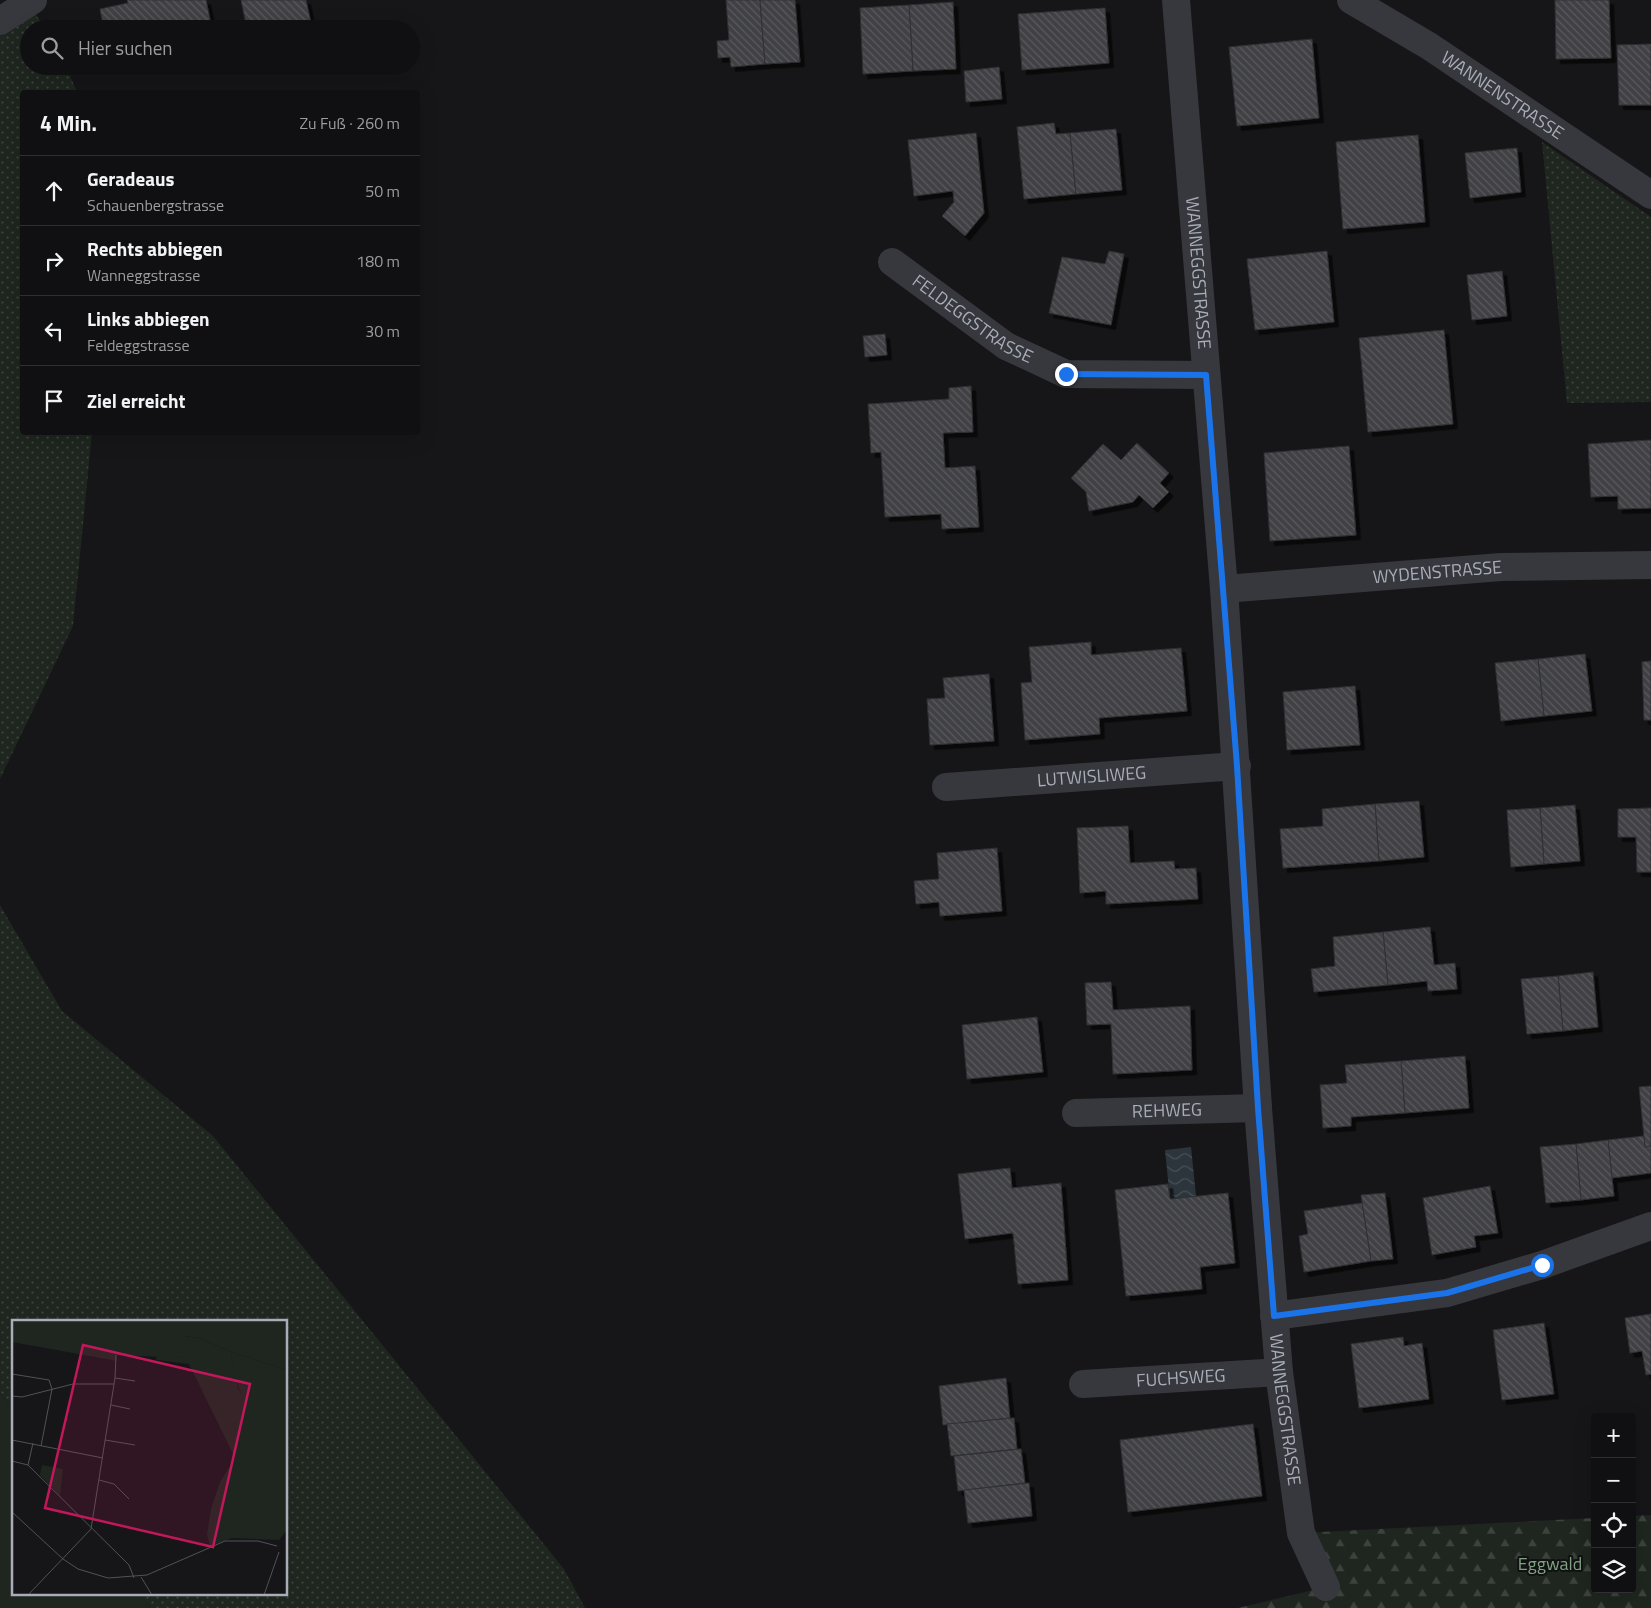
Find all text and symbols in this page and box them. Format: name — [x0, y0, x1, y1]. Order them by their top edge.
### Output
search box — [20, 20, 420, 75]
text: Hier suchen — [78, 33, 173, 62]
icon: search — [38, 34, 66, 62]
street label: WANNENSTRASSE — [1436, 44, 1570, 146]
text: 4 Min. — [40, 107, 97, 139]
text: Zu Fuß · 260 m — [299, 111, 400, 135]
text: Geradeaus — [87, 164, 174, 193]
icon: ahead — [40, 177, 68, 205]
text: 50 m — [365, 179, 400, 203]
text: Schauenbergstrasse — [87, 193, 224, 217]
street label: WANNEGGSTRASSE — [1179, 196, 1218, 350]
text: Rechts abbiegen — [87, 234, 223, 263]
icon: right — [40, 247, 68, 275]
text: 180 m — [356, 249, 400, 273]
text: Wanneggstrasse — [87, 263, 200, 287]
street label: FELDEGGSTRASSE — [907, 267, 1038, 370]
text: Links abbiegen — [87, 304, 210, 333]
icon: left — [40, 317, 68, 345]
text: 30 m — [365, 319, 400, 343]
text: Feldeggstrasse — [87, 333, 189, 357]
route end — [1055, 363, 1078, 386]
text: Ziel erreicht — [87, 386, 185, 415]
icon: arrive — [40, 387, 68, 415]
street label: WYDENSTRASSE — [1372, 553, 1503, 590]
street label: LUTWISLIWEG — [1036, 759, 1147, 793]
street label: REHWEG — [1132, 1096, 1202, 1124]
route start — [1531, 1254, 1554, 1277]
inset map — [12, 1320, 288, 1596]
street label: WANNEGGSTRASSE — [1263, 1333, 1308, 1487]
street label: FUCHSWEG — [1135, 1361, 1226, 1394]
map controls — [1591, 1413, 1636, 1593]
button: + — [1591, 1413, 1636, 1458]
button: − — [1591, 1458, 1636, 1503]
button: locate — [1591, 1503, 1636, 1548]
button: layers — [1591, 1548, 1636, 1593]
park label: Eggwald — [1518, 1550, 1582, 1577]

